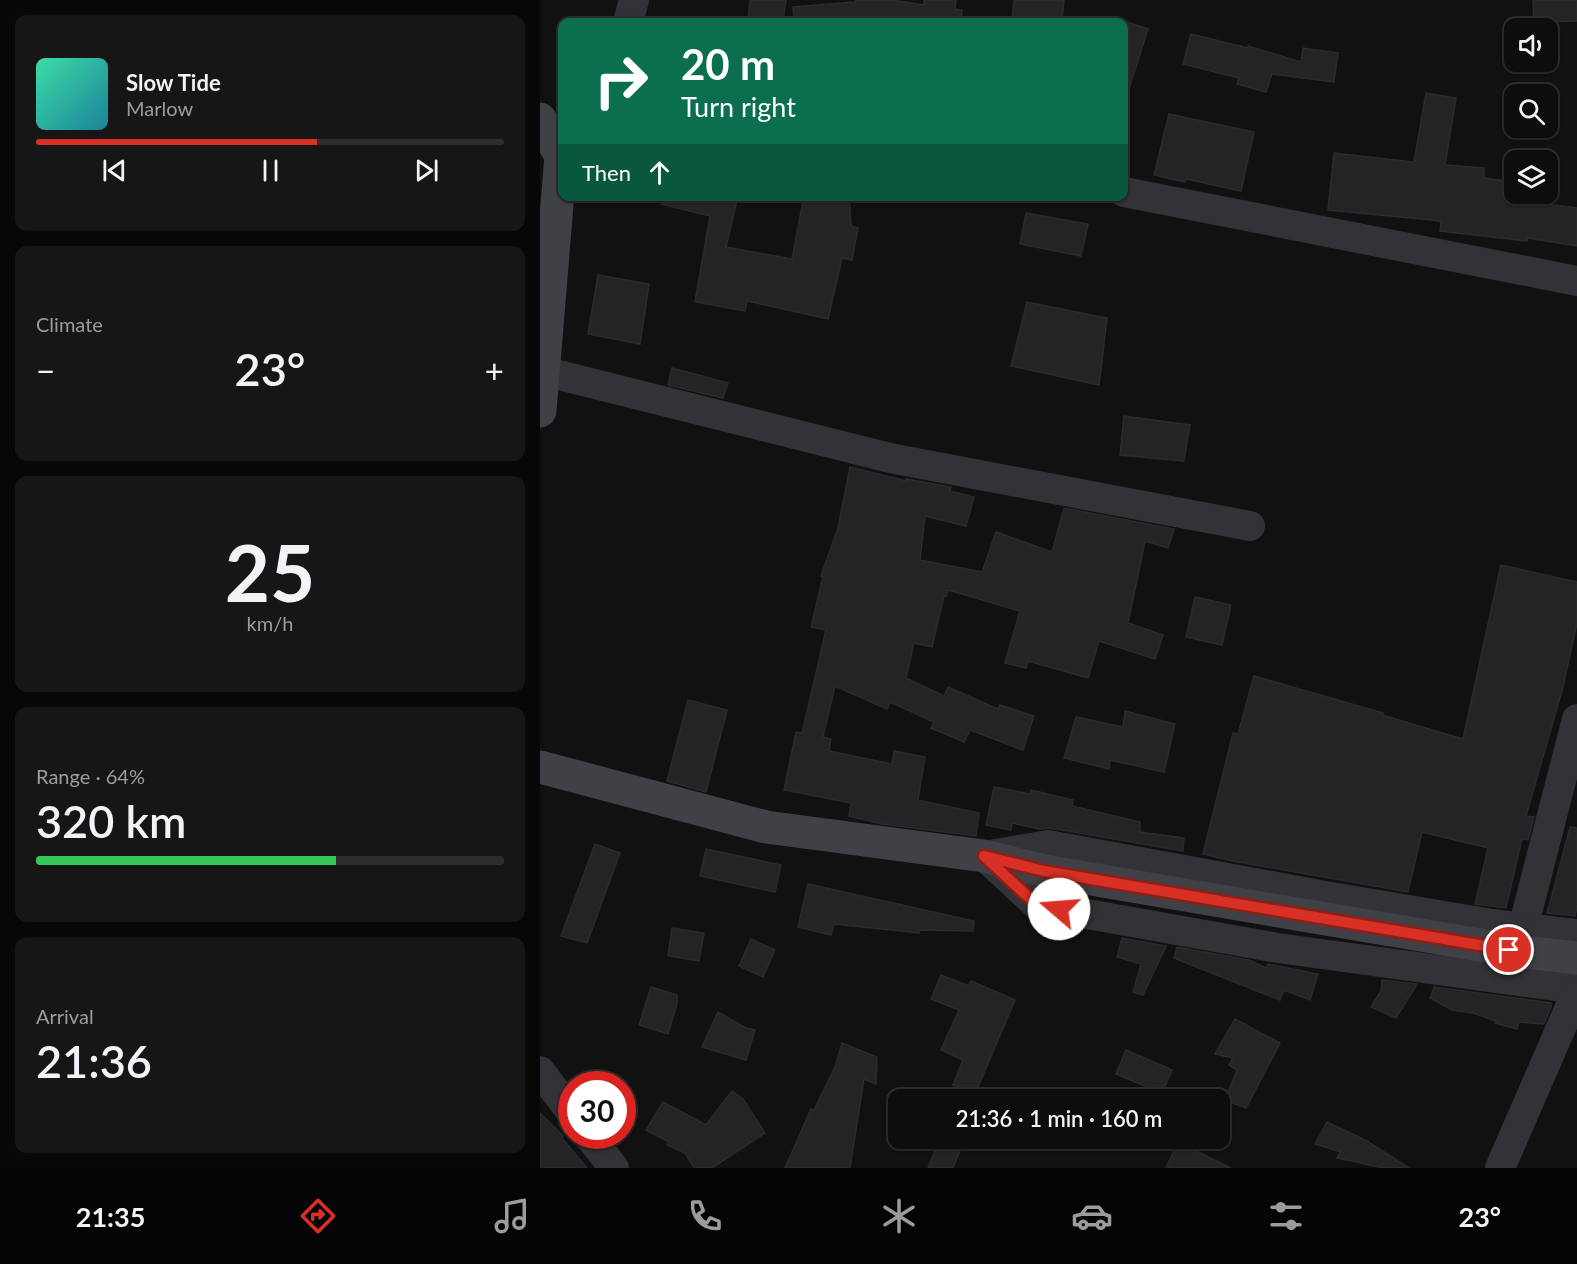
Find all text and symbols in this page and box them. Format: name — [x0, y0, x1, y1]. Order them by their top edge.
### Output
map controls — [1504, 18, 1558, 204]
button: sound — [1504, 18, 1558, 72]
text: 20 m — [681, 39, 775, 89]
icon: right — [582, 42, 660, 120]
text: Slow Tide — [126, 69, 221, 96]
button: search — [1504, 84, 1558, 138]
text: Turn right — [681, 90, 796, 123]
text: Marlow — [126, 96, 193, 120]
button: layers — [1504, 150, 1558, 204]
icon: previous — [98, 154, 131, 187]
icon: pause — [254, 154, 287, 187]
icon: next — [410, 154, 443, 187]
icon: ahead — [643, 156, 676, 189]
text: Then — [582, 159, 631, 186]
text: Climate — [36, 312, 103, 336]
text: 23° — [235, 342, 305, 396]
text: − — [36, 350, 55, 390]
text: + — [485, 350, 504, 390]
text: 25 — [225, 525, 315, 619]
text: km/h — [247, 611, 293, 635]
text: Range · 64% — [36, 764, 145, 788]
text: 320 km — [36, 794, 186, 848]
position arrow — [1027, 877, 1091, 941]
pin — [1483, 924, 1534, 975]
icon: arrive — [1492, 933, 1525, 966]
text: Arrival — [36, 1004, 94, 1028]
text: 21:36 — [36, 1034, 152, 1088]
speed limit sign: 30 — [558, 1071, 636, 1149]
text: 21:36 · 1 min · 160 m — [956, 1105, 1162, 1132]
icon: directions — [297, 1195, 339, 1237]
icon: music — [491, 1195, 533, 1237]
icon: phone — [684, 1195, 726, 1237]
icon: climate — [878, 1195, 920, 1237]
icon: car — [1071, 1195, 1113, 1237]
icon: filters — [1265, 1195, 1307, 1237]
text: 21:35 — [76, 1200, 145, 1233]
text: 23° — [1459, 1200, 1501, 1233]

